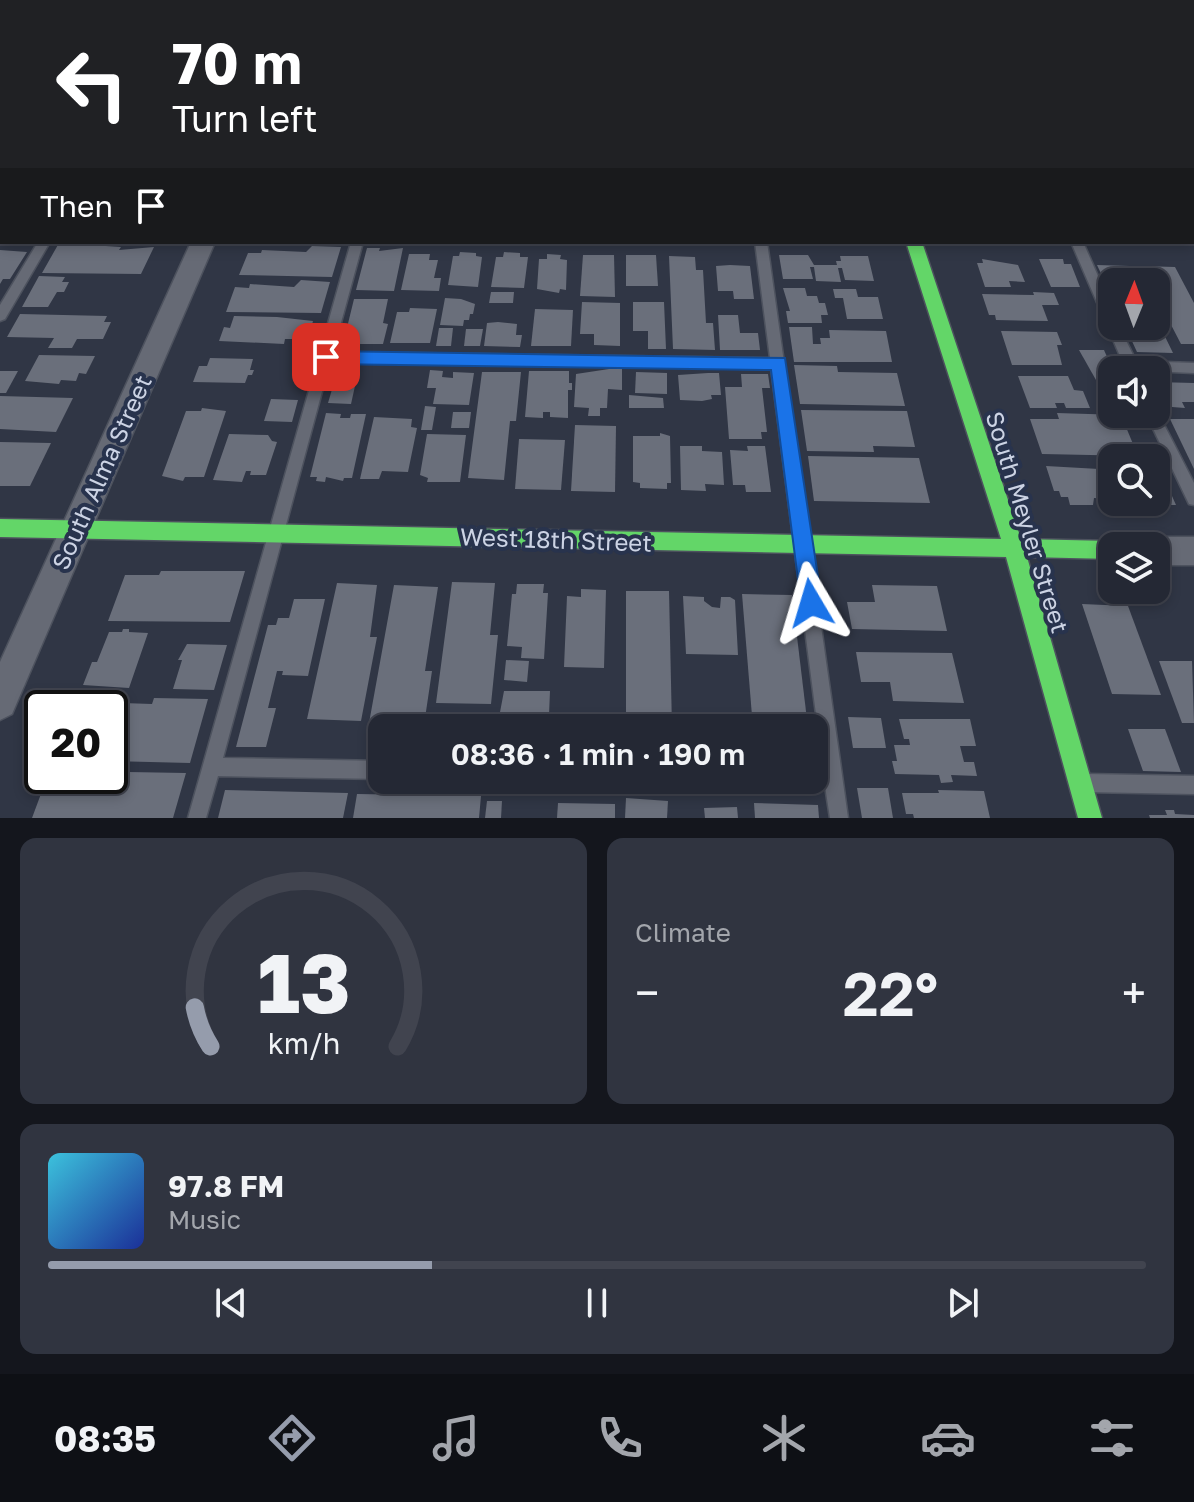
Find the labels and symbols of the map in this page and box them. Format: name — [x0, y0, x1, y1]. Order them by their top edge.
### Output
north arrow — [1098, 268, 1170, 340]
pin — [292, 323, 360, 391]
street label: South Alma Street — [45, 370, 157, 574]
street label: South Meyler Street — [981, 408, 1075, 636]
street label: West 18th Street — [460, 521, 652, 557]
position arrow — [769, 561, 853, 645]
speed limit sign: 20 — [24, 690, 128, 794]

